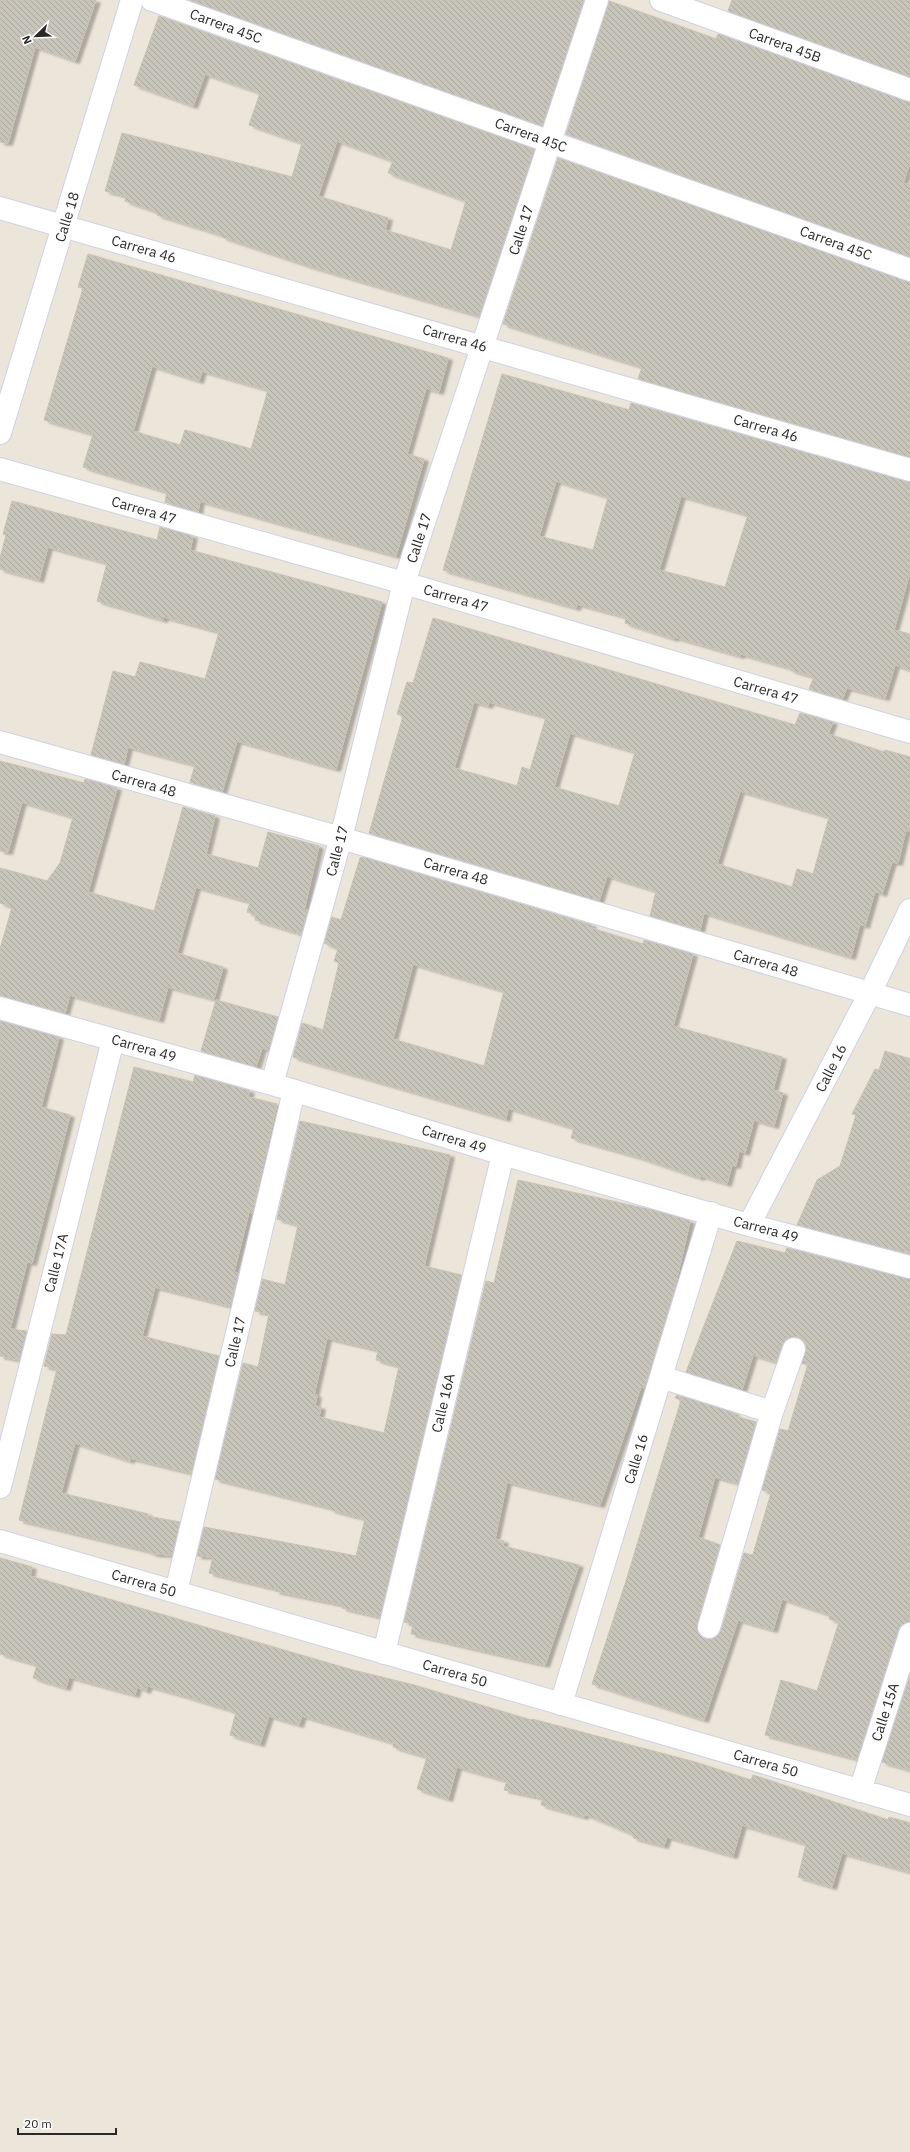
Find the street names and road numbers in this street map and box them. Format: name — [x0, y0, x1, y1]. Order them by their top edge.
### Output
street label: Carrera 45C — [187, 5, 265, 47]
street label: Carrera 45B — [746, 24, 824, 66]
street label: Carrera 45C — [492, 114, 570, 156]
street label: Calle 18 — [51, 190, 83, 244]
street label: Calle 17 — [504, 203, 538, 257]
street label: Carrera 45C — [797, 222, 875, 264]
street label: Carrera 46 — [109, 231, 179, 267]
street label: Carrera 46 — [420, 320, 490, 356]
street label: Carrera 46 — [731, 410, 801, 446]
street label: Carrera 47 — [109, 492, 179, 528]
street label: Calle 17 — [402, 511, 436, 565]
street label: Carrera 47 — [421, 580, 491, 616]
street label: Carrera 47 — [731, 672, 801, 708]
street label: Carrera 48 — [109, 765, 179, 801]
street label: Calle 17 — [322, 824, 352, 878]
street label: Carrera 48 — [421, 853, 491, 889]
street label: Carrera 48 — [731, 945, 801, 981]
street label: Carrera 49 — [109, 1030, 179, 1066]
street label: Calle 16 — [811, 1041, 851, 1095]
street label: Carrera 49 — [419, 1121, 489, 1157]
street label: Carrera 49 — [731, 1212, 801, 1246]
street label: Calle 17A — [40, 1231, 72, 1295]
street label: Calle 17 — [220, 1315, 250, 1369]
street label: Calle 16A — [427, 1371, 459, 1434]
street label: Calle 16 — [620, 1432, 652, 1486]
street label: Carrera 50 — [109, 1565, 179, 1601]
street label: Carrera 50 — [420, 1655, 490, 1691]
street label: Calle 15A — [867, 1680, 903, 1744]
street label: Carrera 50 — [731, 1745, 801, 1781]

